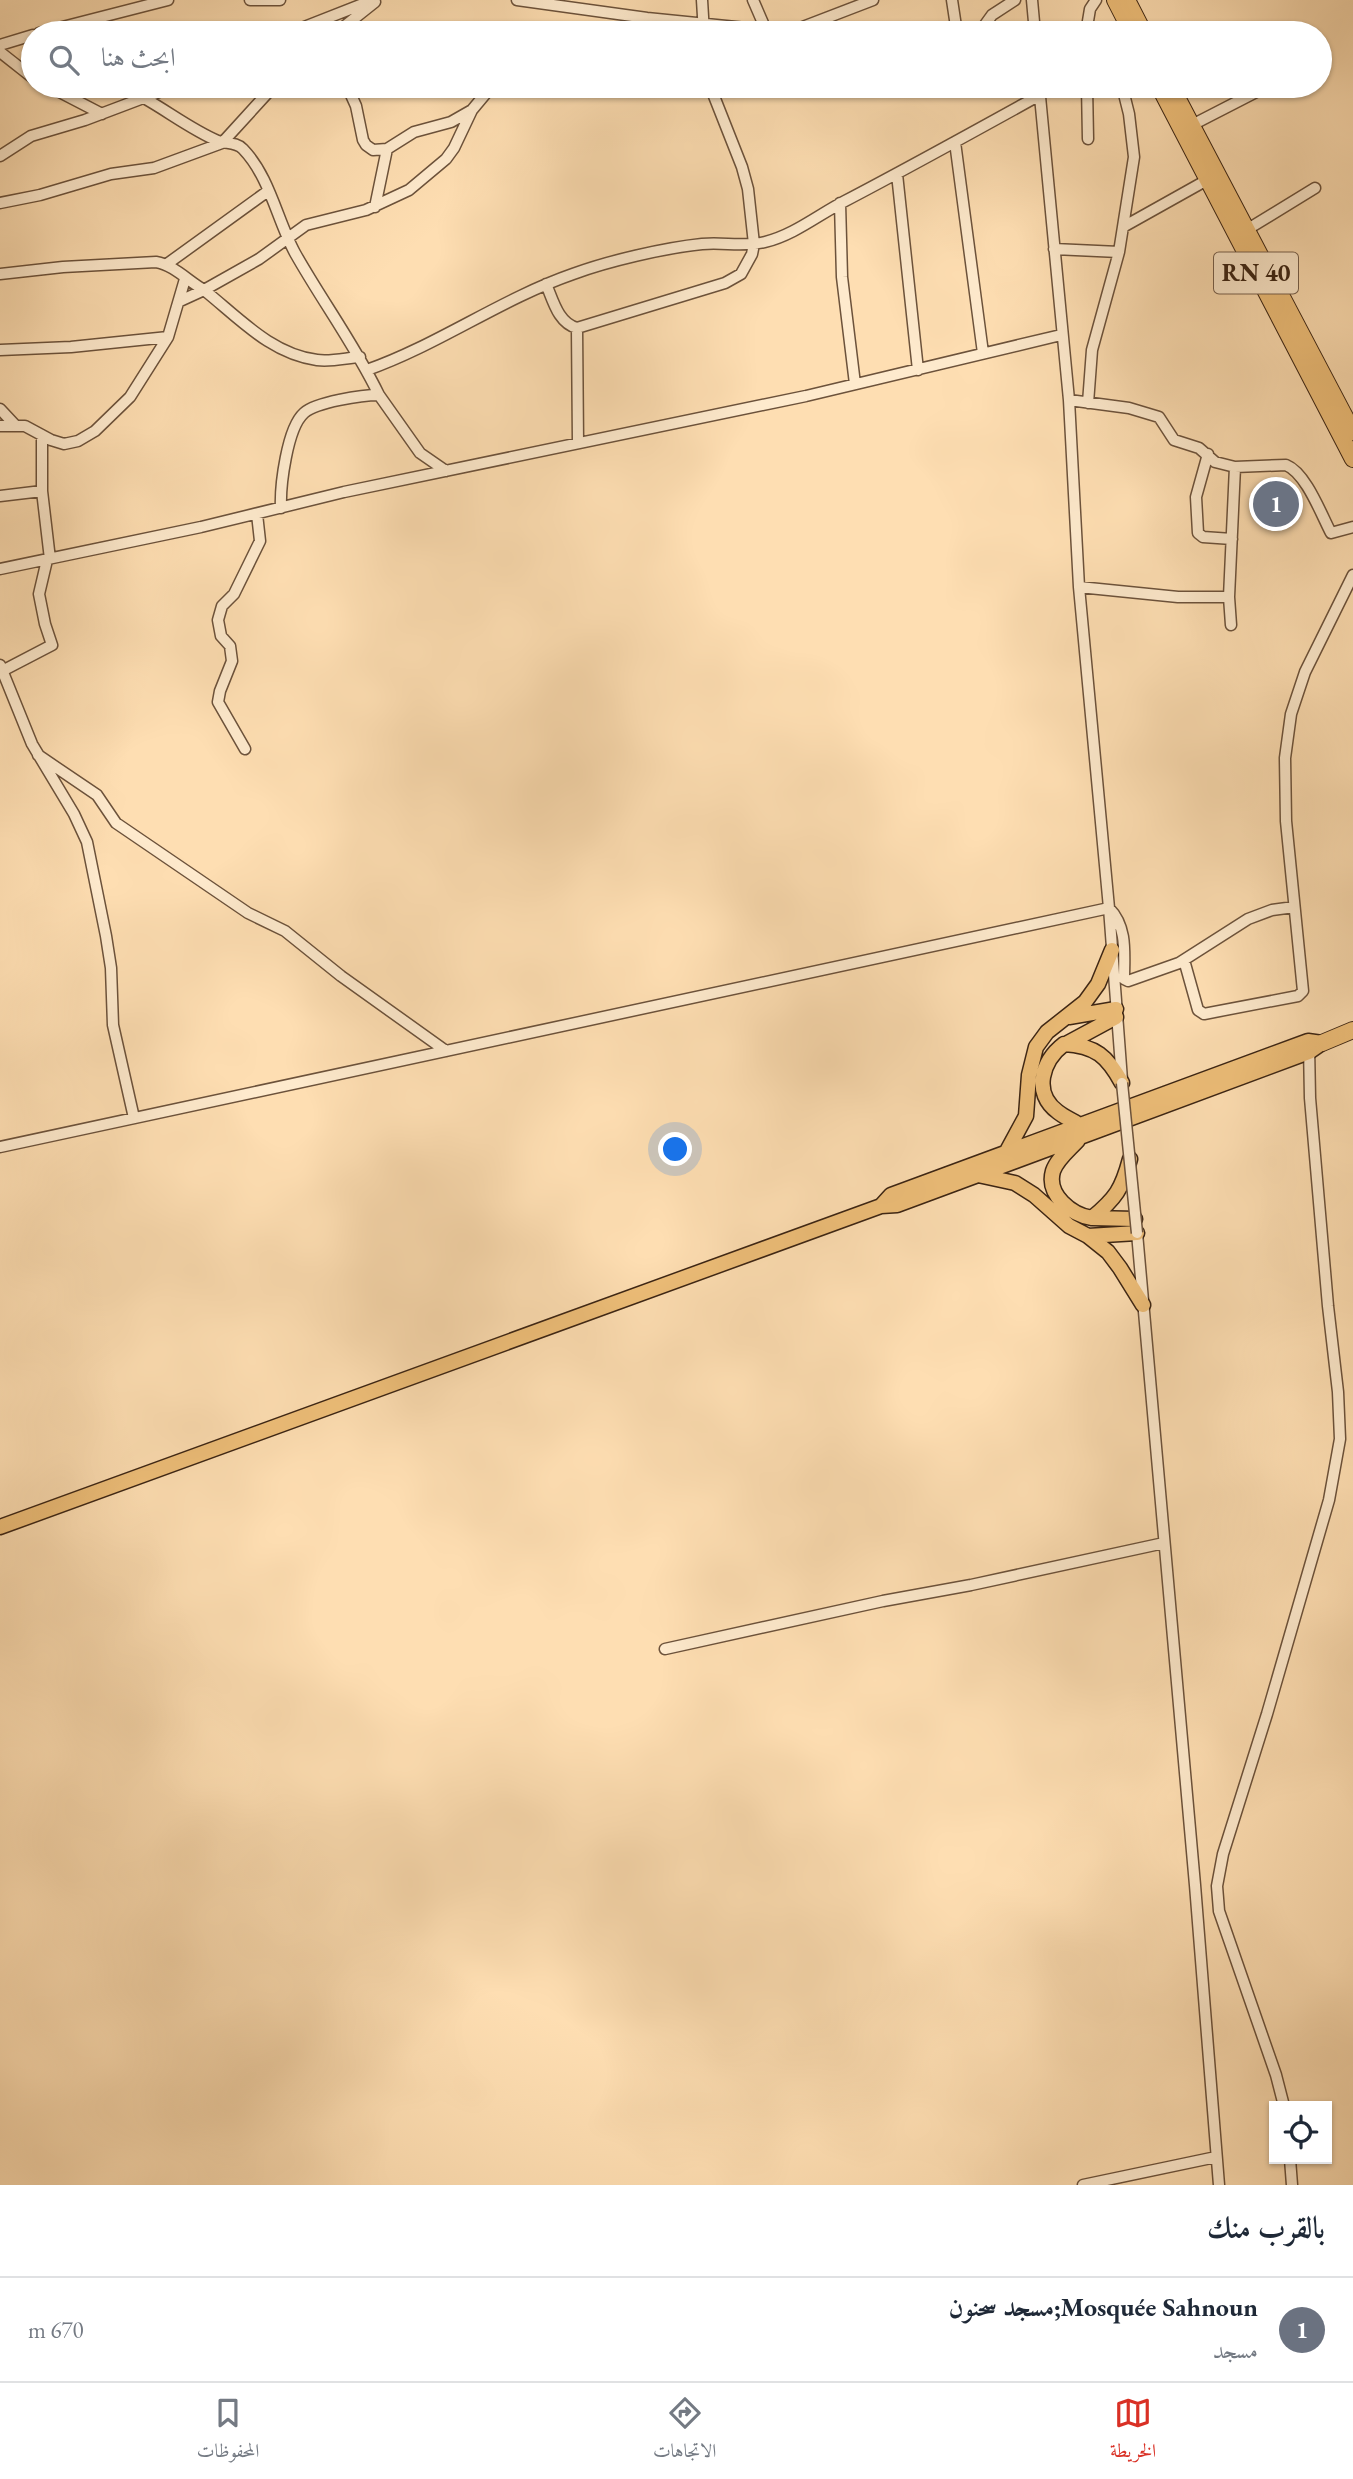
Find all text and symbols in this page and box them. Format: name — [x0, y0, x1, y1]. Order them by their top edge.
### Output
search box — [21, 21, 1332, 98]
text: ابحث هنا — [101, 40, 176, 74]
icon: search — [45, 41, 83, 79]
road number: RN 40 — [1214, 252, 1298, 294]
pin: 1 — [1253, 478, 1299, 530]
your location — [658, 1132, 692, 1166]
map controls — [1269, 2101, 1332, 2164]
button: locate — [1269, 2101, 1332, 2164]
text: بالقرب منك — [1207, 2208, 1325, 2247]
text: Mosquée Sahnoun;مسجد سحنون — [949, 2290, 1258, 2324]
text: 670 m — [28, 2315, 84, 2345]
text: 1 — [1296, 2315, 1308, 2345]
text: مسجد — [1213, 2335, 1258, 2365]
tab: المحفوظات — [197, 2394, 259, 2469]
tab: الاتجاهات — [653, 2394, 716, 2469]
tab: الخريطة — [1110, 2394, 1156, 2469]

